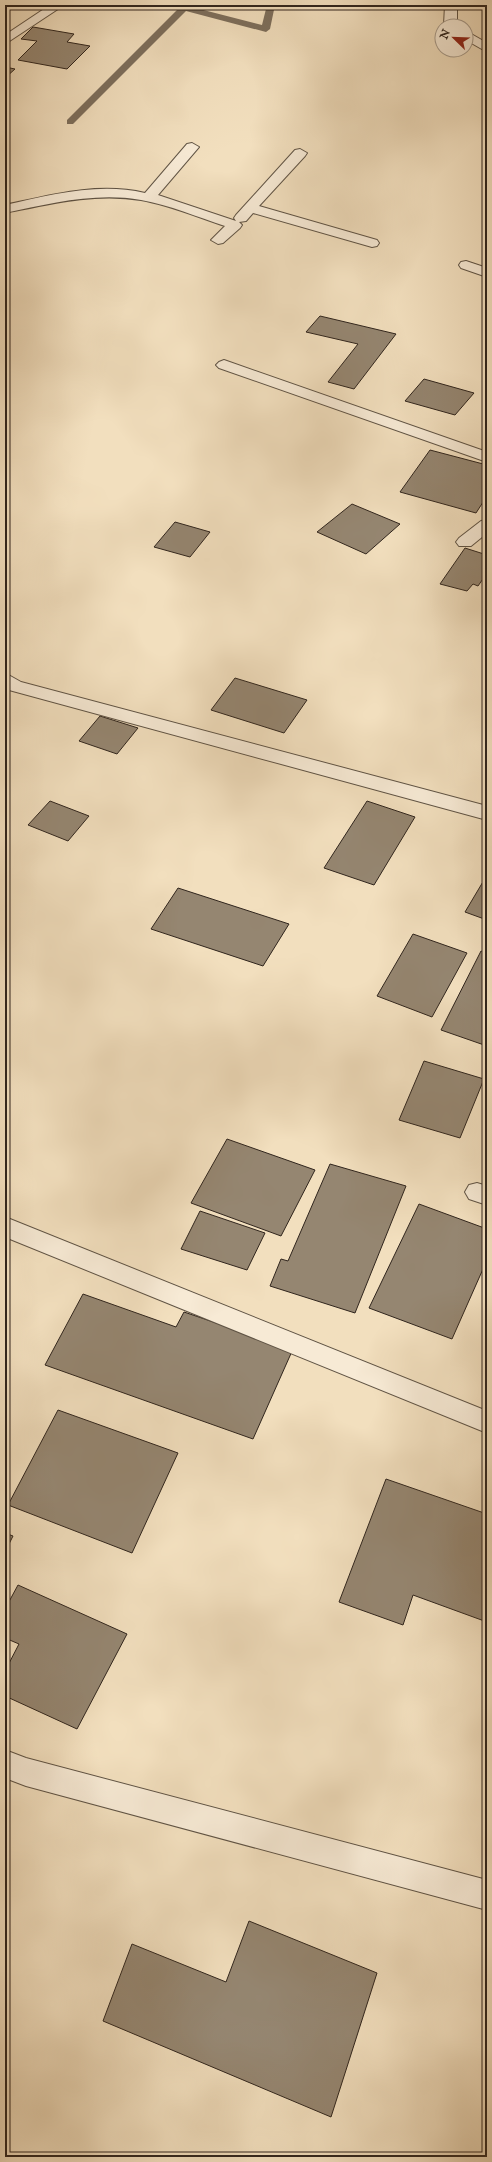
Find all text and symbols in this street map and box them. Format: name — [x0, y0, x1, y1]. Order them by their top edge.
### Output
north arrow — [434, 18, 474, 58]
text: N — [437, 27, 454, 43]

